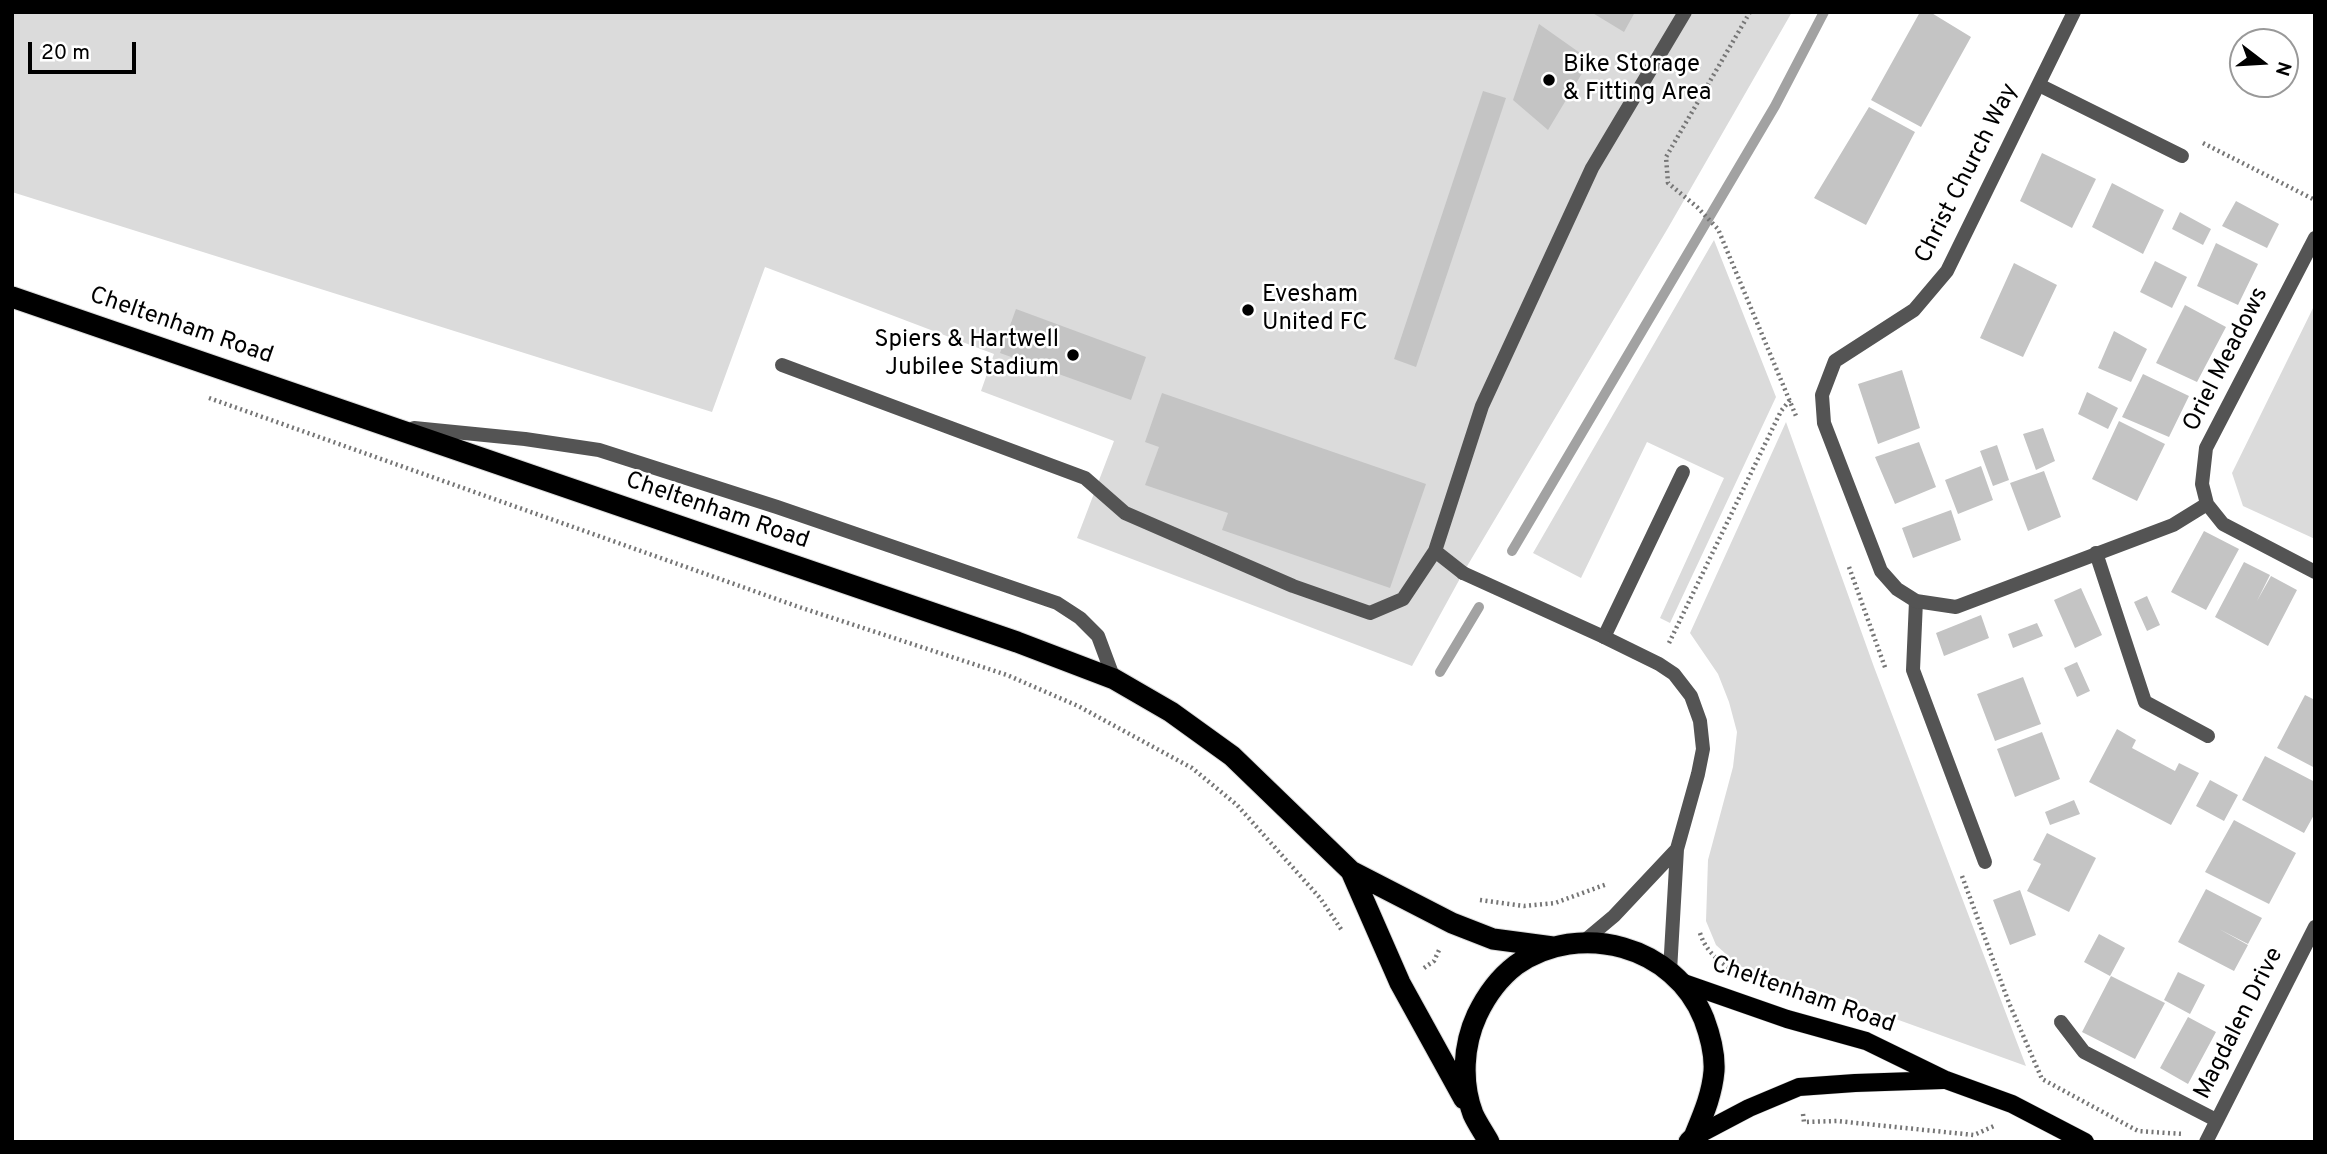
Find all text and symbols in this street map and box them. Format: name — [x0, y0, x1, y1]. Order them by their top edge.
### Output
scale bar — [32, 28, 140, 72]
north arrow — [2229, 28, 2299, 98]
text: 20 m — [41, 40, 90, 67]
place label: Bike Storage & Fitting Area — [1563, 52, 1711, 108]
text: N — [2269, 59, 2296, 79]
marker: Bike Storage & Fitting Area — [1541, 72, 1557, 88]
street label: Christ Church Way — [1910, 79, 2026, 269]
street label: Cheltenham Road — [85, 282, 277, 372]
place label: Evesham United FC — [1262, 282, 1368, 338]
street label: Oriel Meadows — [2178, 283, 2276, 437]
marker: Evesham United FC — [1240, 302, 1256, 318]
place label: Spiers & Hartwell Jubilee Stadium — [874, 327, 1059, 383]
marker: Spiers & Hartwell Jubilee Stadium — [1065, 347, 1081, 363]
street label: Cheltenham Road — [621, 467, 813, 557]
street label: Magdalen Drive — [2189, 943, 2291, 1105]
street label: Cheltenham Road — [1707, 951, 1899, 1041]

